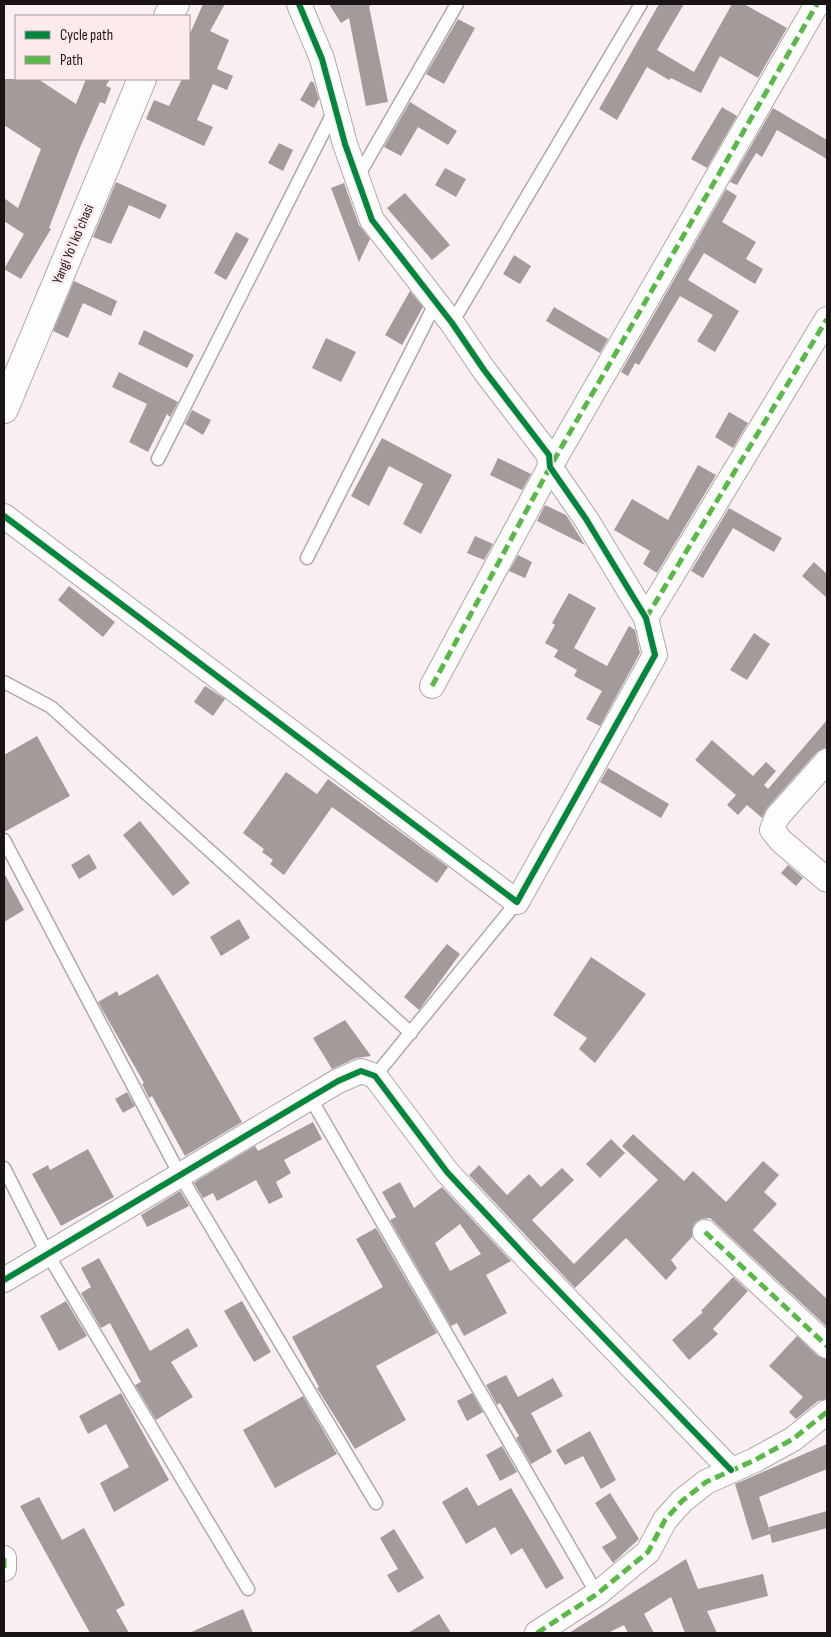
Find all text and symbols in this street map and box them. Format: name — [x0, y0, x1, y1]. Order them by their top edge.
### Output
legend — [15, 15, 190, 80]
text: Cycle path — [60, 26, 113, 45]
text: Path — [60, 51, 83, 70]
street label: Yangi Yoʻl koʻchasi — [49, 202, 97, 286]

